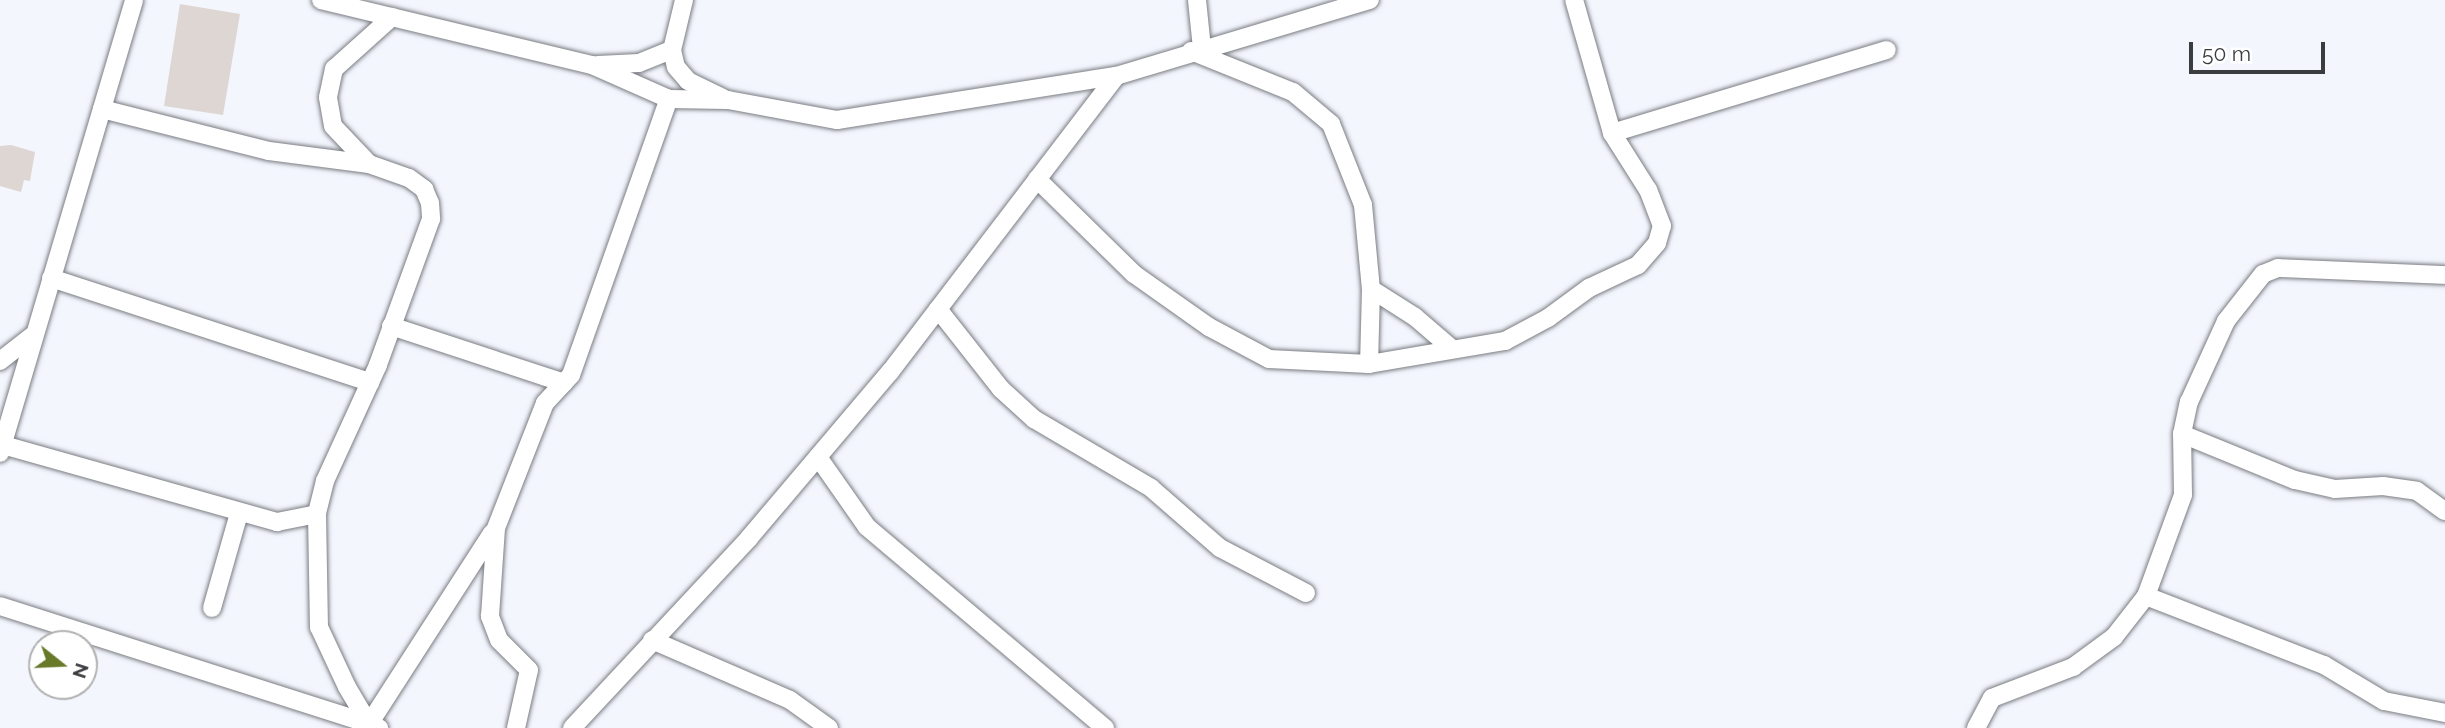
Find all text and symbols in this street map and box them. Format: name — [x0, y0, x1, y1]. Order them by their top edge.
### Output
scale bar — [2193, 28, 2330, 72]
text: 50 m — [2202, 41, 2251, 66]
north arrow — [28, 630, 98, 700]
text: N — [68, 661, 94, 681]

